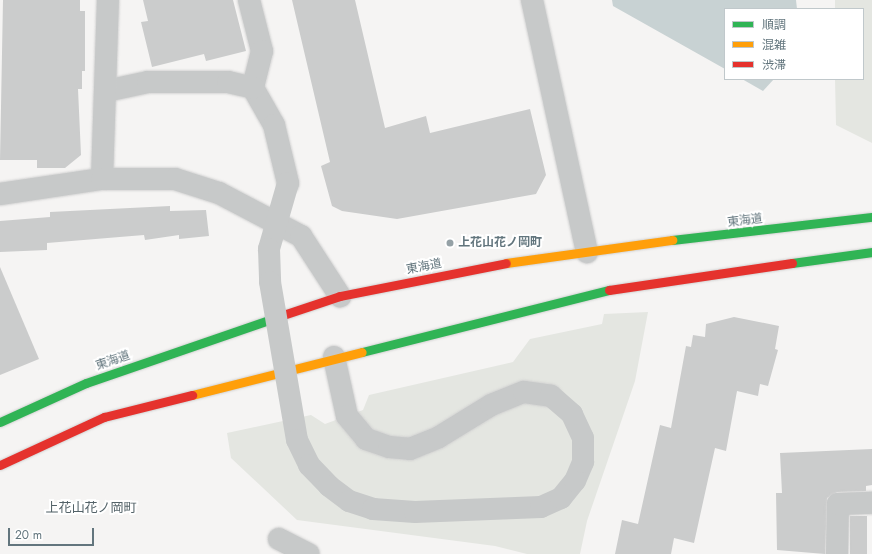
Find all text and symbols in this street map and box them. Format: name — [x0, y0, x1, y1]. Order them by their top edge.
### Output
legend — [724, 8, 864, 80]
text: 順調 — [762, 16, 786, 34]
text: 混雑 — [762, 36, 786, 54]
text: 渋滞 — [762, 56, 786, 74]
street label: 東海道 — [726, 212, 764, 230]
place label: 上花山花ノ岡町 — [458, 236, 542, 250]
marker: 上花山花ノ岡町 — [445, 238, 455, 248]
street label: 東海道 — [405, 256, 443, 278]
street label: 東海道 — [94, 348, 132, 374]
district label: 上花山花ノ岡町 — [46, 500, 136, 516]
scale bar — [10, 520, 96, 546]
text: 20 m — [15, 526, 42, 544]

